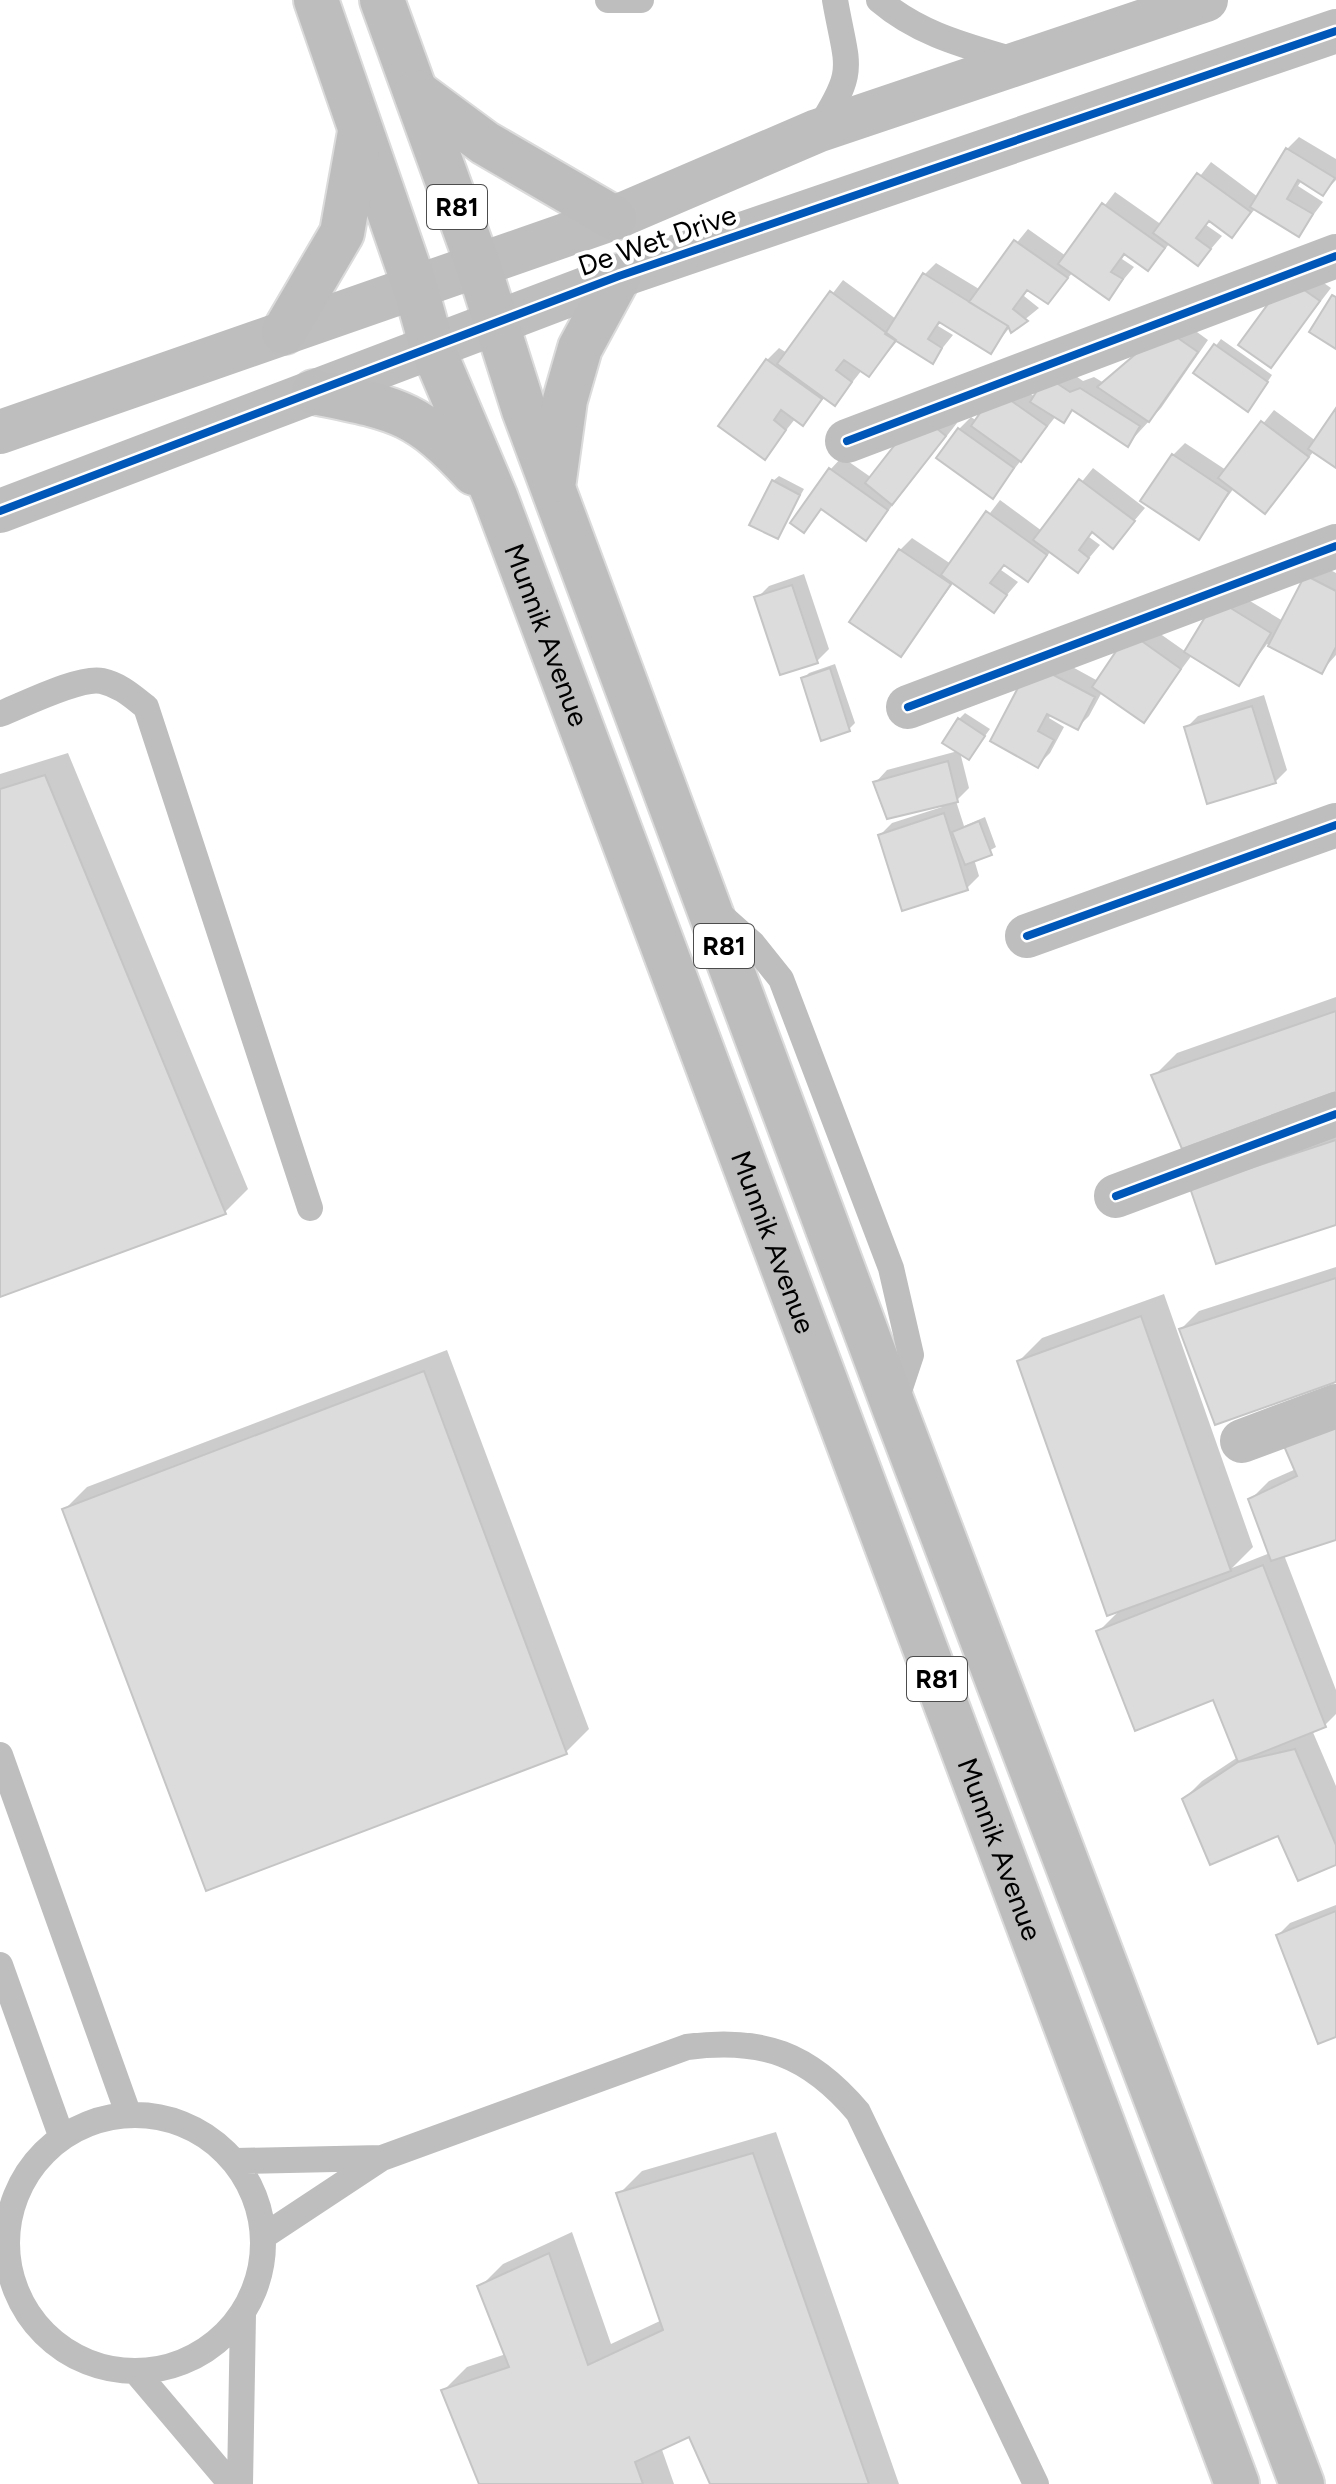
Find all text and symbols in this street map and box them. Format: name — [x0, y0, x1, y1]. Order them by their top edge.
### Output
road number: R81 — [427, 185, 487, 229]
street label: De Wet Drive — [574, 197, 740, 283]
street label: Munnik Avenue — [497, 539, 596, 731]
road number: R81 — [694, 924, 754, 968]
street label: Munnik Avenue — [724, 1146, 823, 1338]
road number: R81 — [907, 1657, 967, 1701]
street label: Munnik Avenue — [950, 1753, 1050, 1945]

